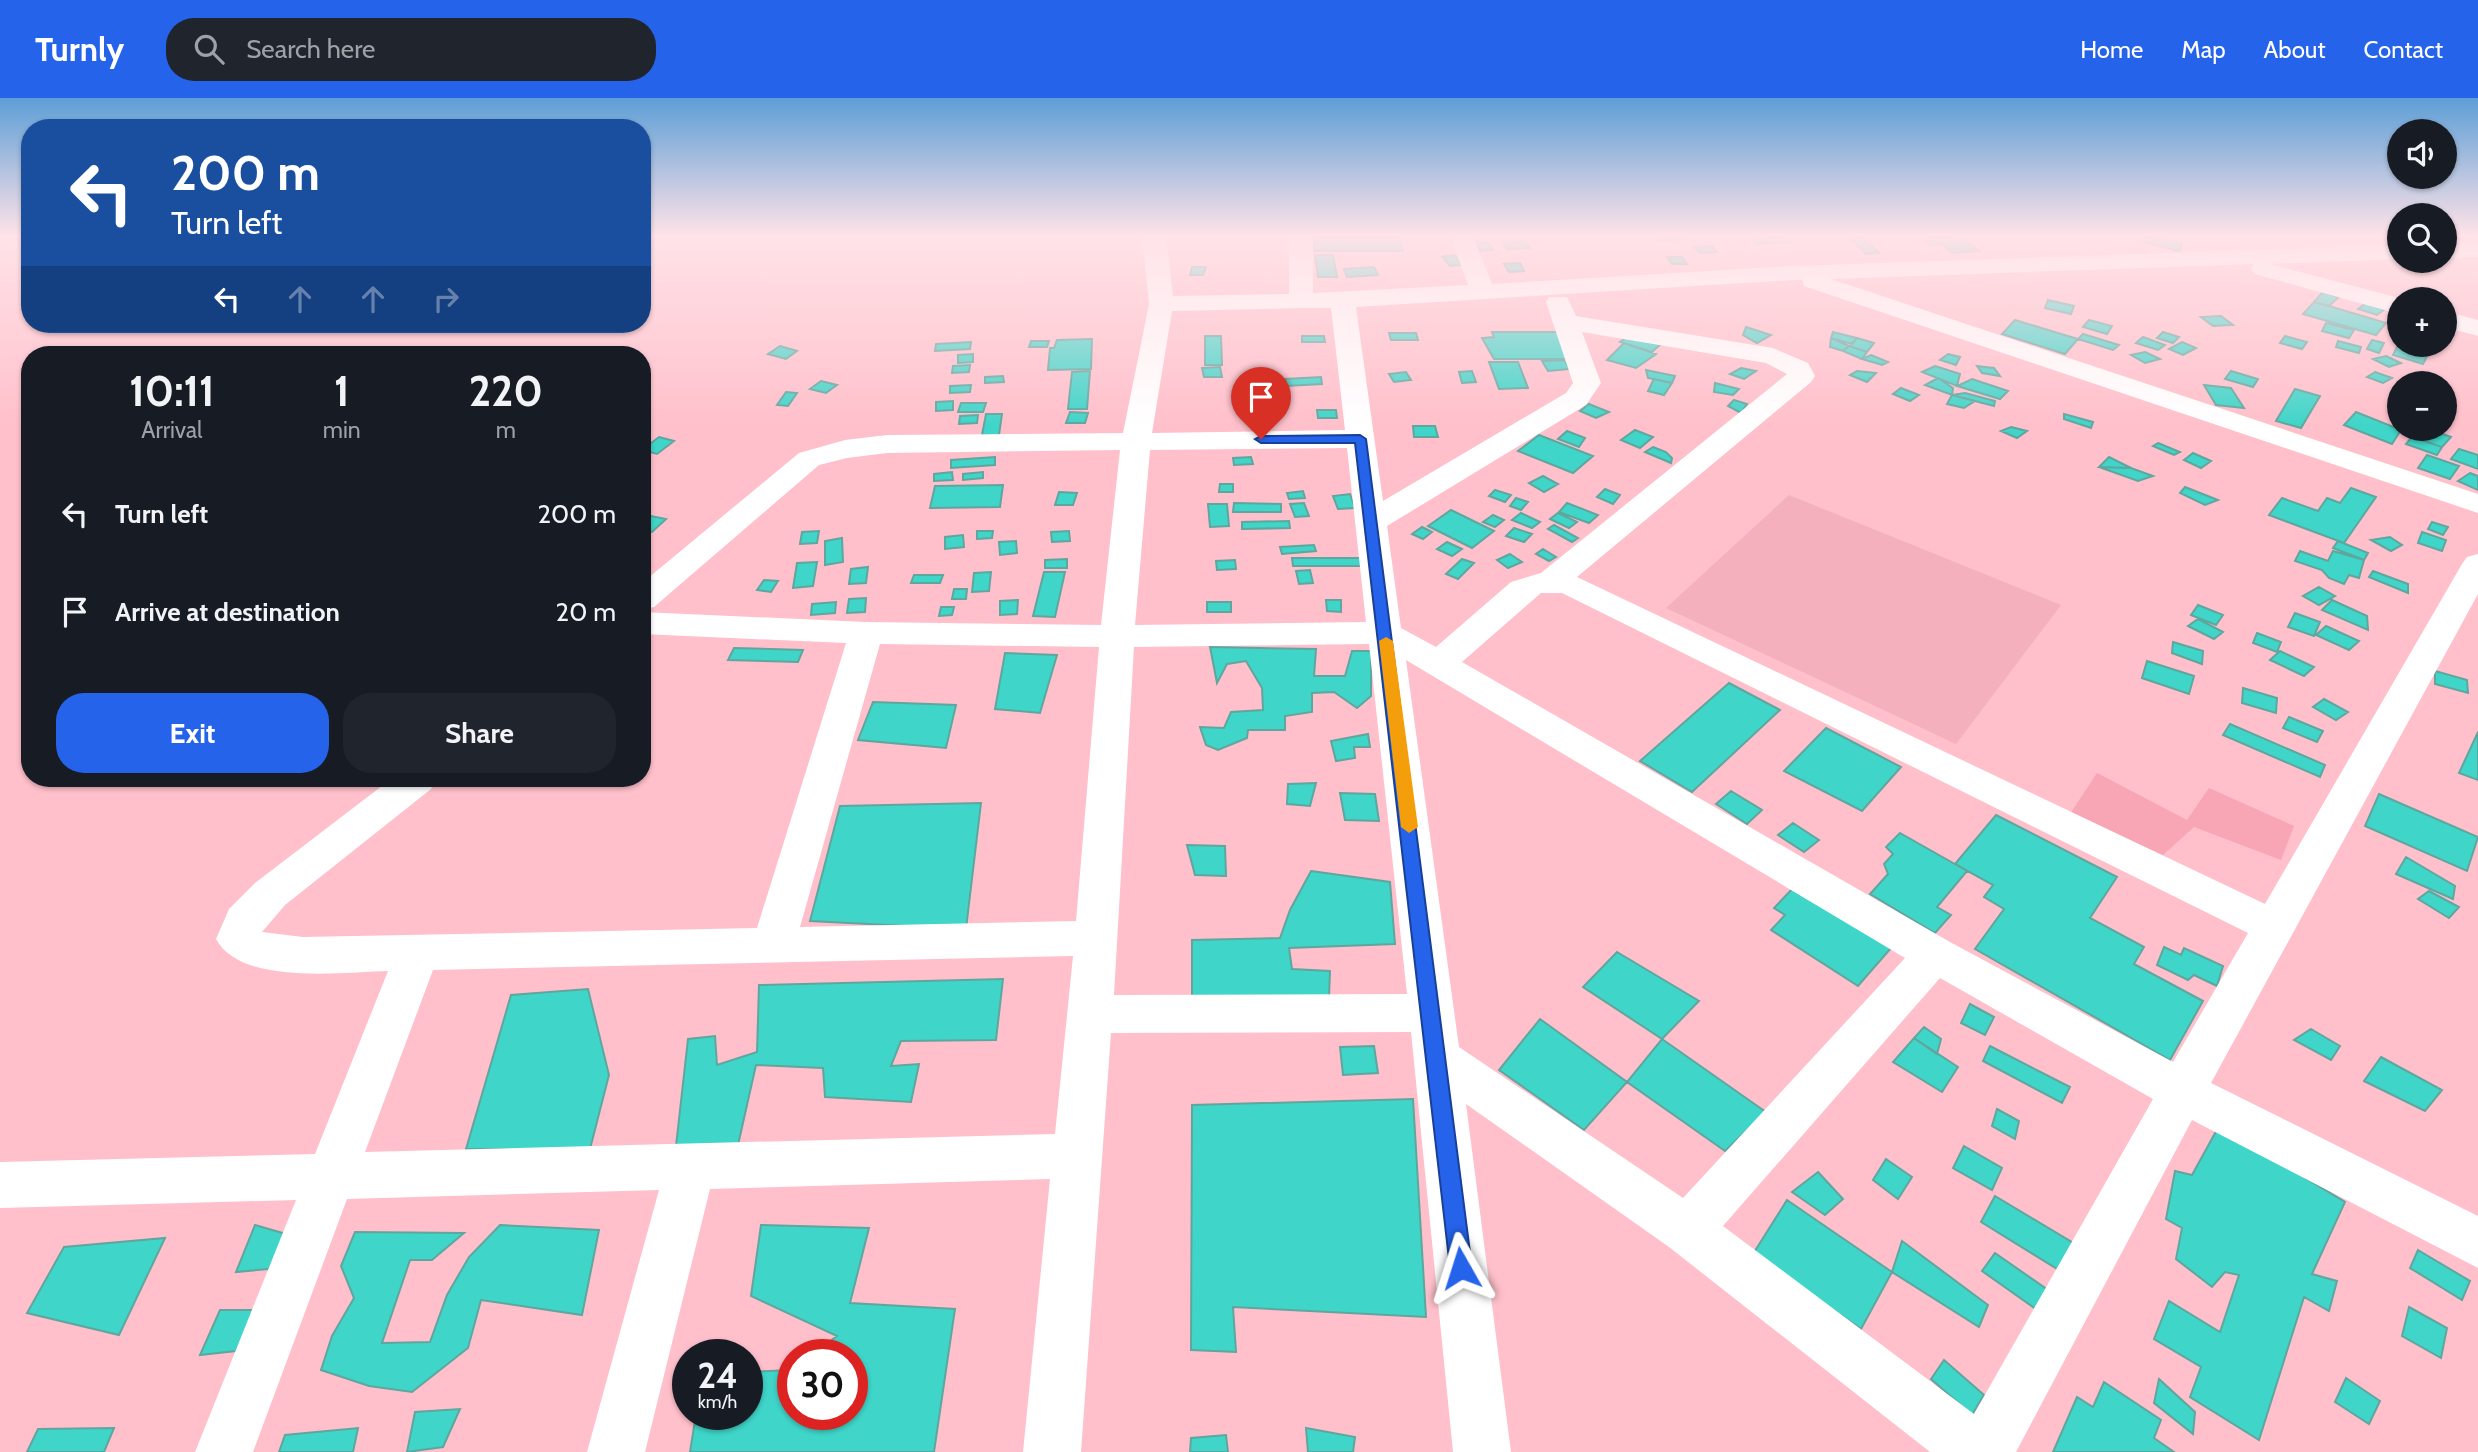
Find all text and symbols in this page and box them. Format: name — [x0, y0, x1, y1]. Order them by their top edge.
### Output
search box — [166, 18, 656, 81]
text: Turnly — [35, 29, 124, 69]
icon: search — [190, 30, 228, 68]
text: Search here — [246, 33, 375, 65]
text: Home — [2080, 35, 2143, 64]
text: Map — [2181, 35, 2226, 64]
text: About — [2264, 35, 2326, 64]
text: Contact — [2364, 35, 2443, 64]
map controls — [2387, 119, 2457, 441]
button: sound — [2387, 119, 2457, 189]
text: 200 m — [171, 143, 320, 202]
icon: left — [56, 147, 147, 238]
text: Turn left — [171, 203, 282, 242]
button: search — [2387, 203, 2457, 273]
icon: left — [208, 280, 246, 318]
icon: ahead — [281, 280, 319, 318]
icon: ahead — [354, 280, 392, 318]
icon: right — [427, 280, 465, 318]
button: + — [2387, 287, 2457, 357]
text: 10:11 — [129, 365, 215, 417]
text: 1 — [334, 365, 349, 417]
text: 220 — [469, 365, 543, 417]
pin — [1231, 367, 1291, 439]
button: − — [2387, 371, 2457, 441]
icon: arrive — [1242, 378, 1280, 416]
text: Arrival — [141, 416, 202, 444]
text: min — [323, 416, 361, 444]
text: m — [496, 416, 516, 444]
icon: left — [56, 495, 94, 533]
text: Turn left — [115, 498, 208, 530]
text: 200 m — [537, 498, 616, 530]
icon: arrive — [56, 593, 94, 631]
text: Arrive at destination — [115, 596, 340, 628]
text: 20 m — [556, 596, 616, 628]
button: Exit — [56, 693, 329, 773]
button: Share — [343, 693, 616, 773]
position arrow — [1424, 1231, 1498, 1305]
speed limit sign: 30 — [777, 1339, 868, 1430]
text: 24 — [697, 1354, 738, 1397]
text: km/h — [698, 1391, 737, 1413]

